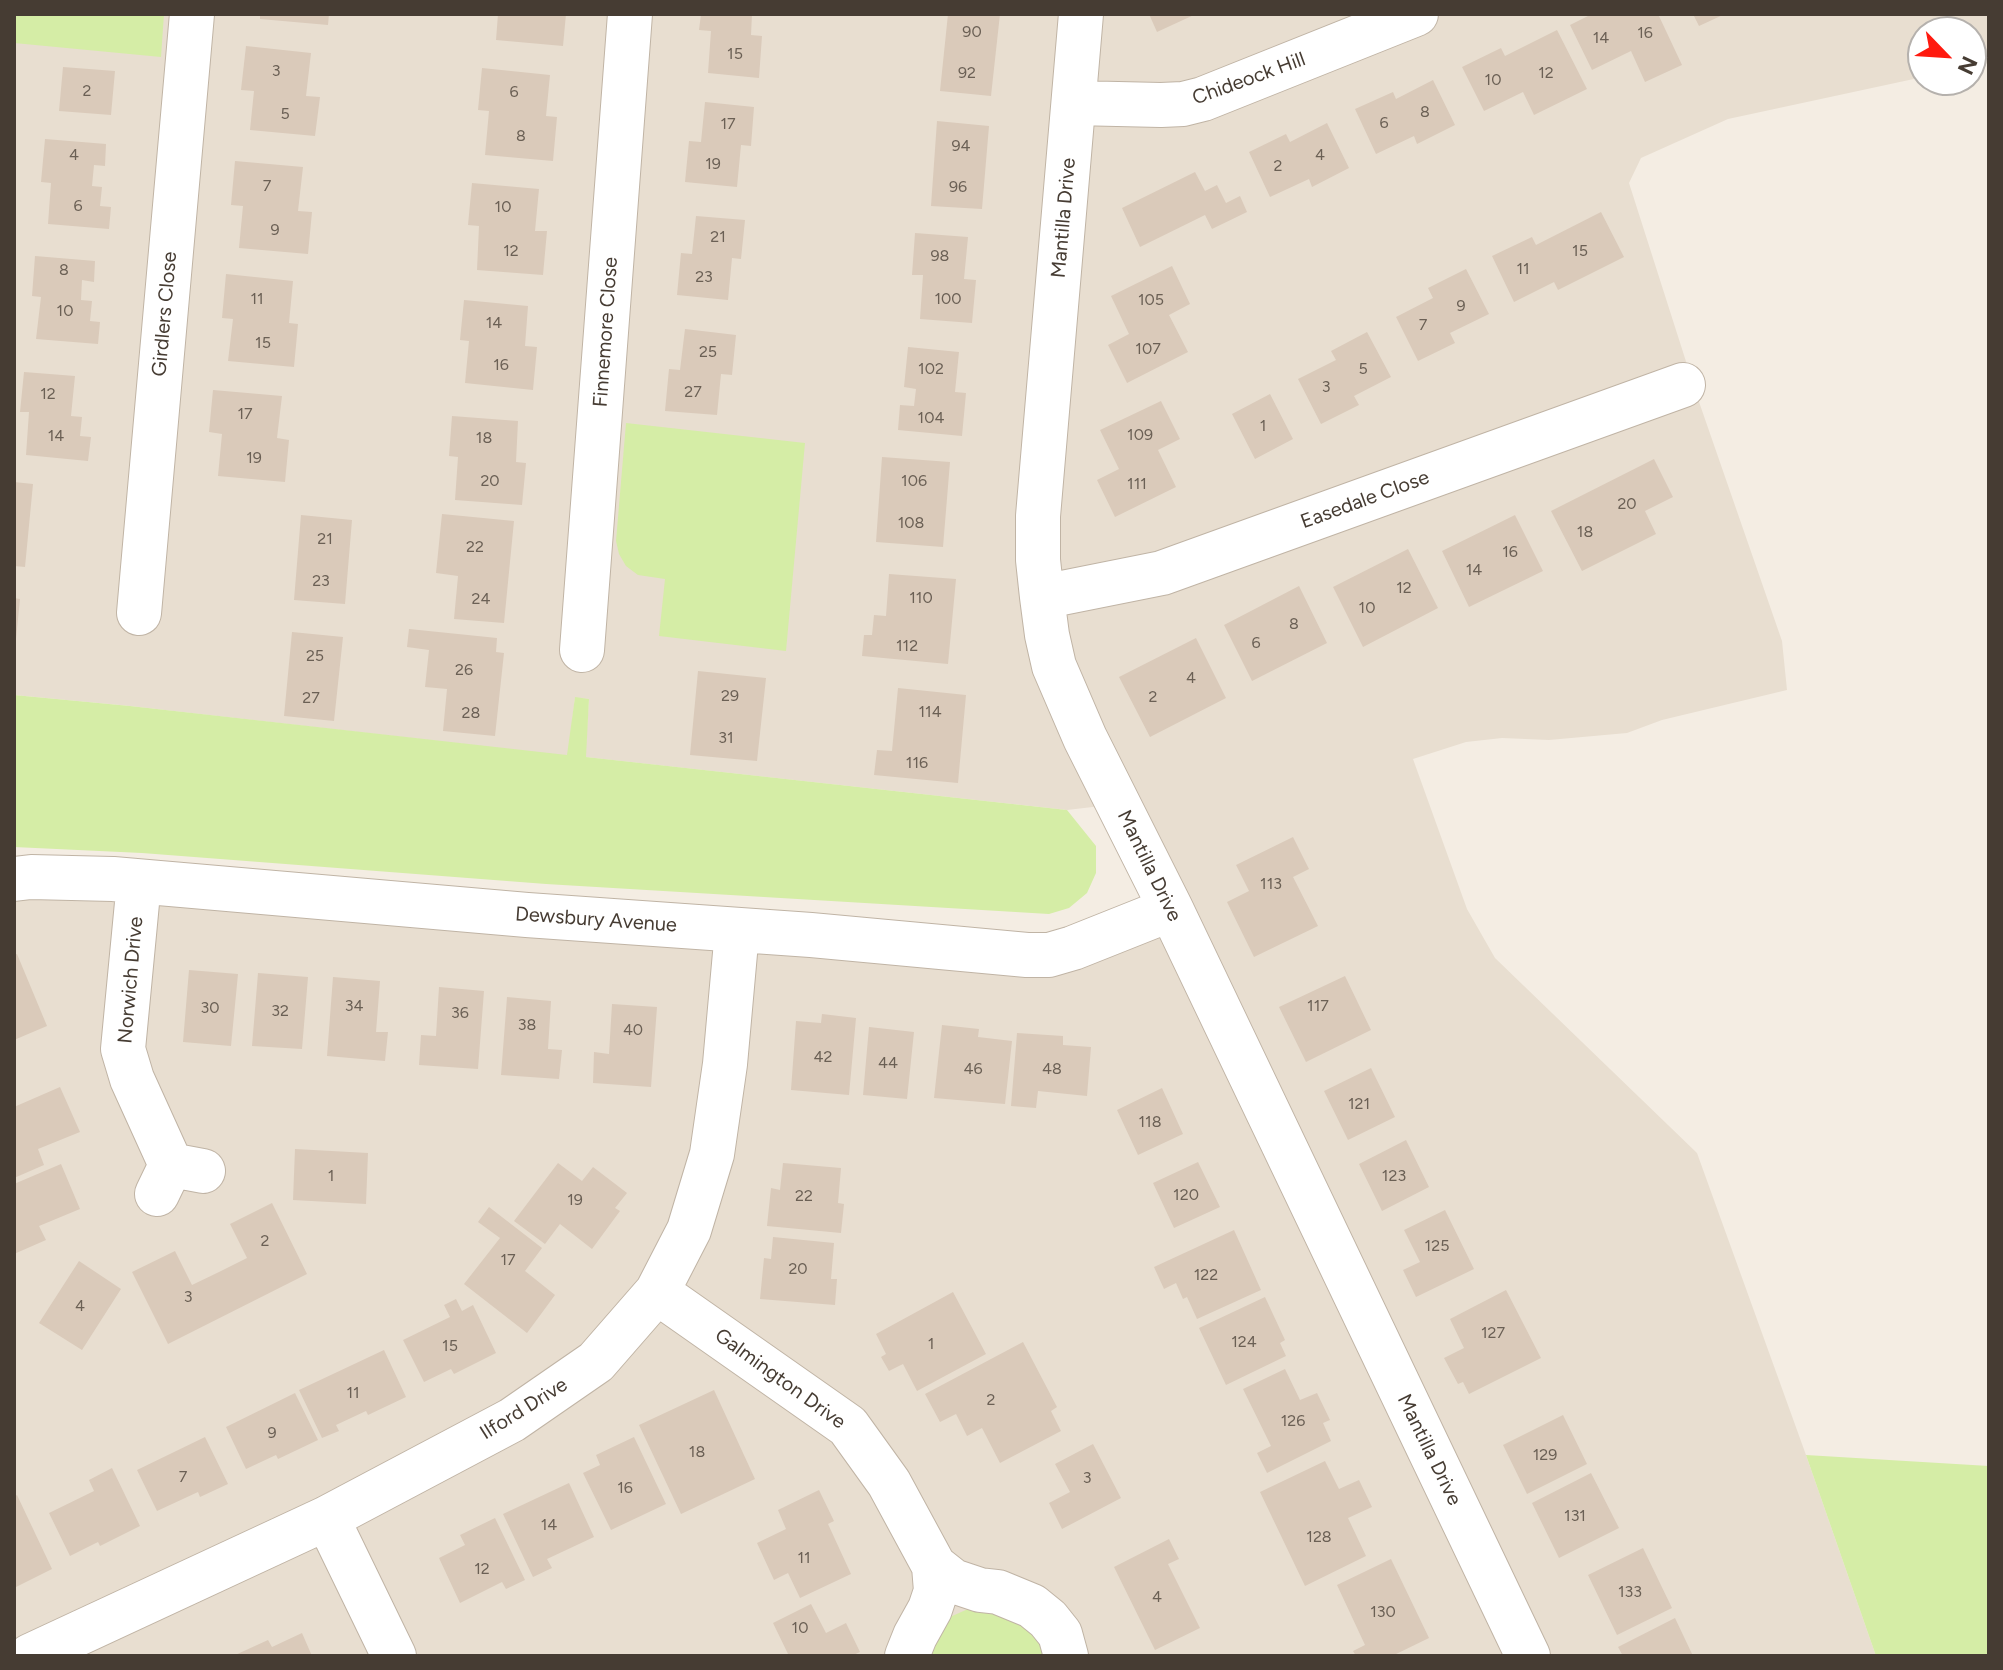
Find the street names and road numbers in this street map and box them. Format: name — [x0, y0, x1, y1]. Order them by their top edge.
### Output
street label: Chideock Hill — [1189, 47, 1309, 111]
street label: Mantilla Drive — [1047, 157, 1081, 279]
street label: Girdlers Close — [148, 251, 182, 377]
street label: Finnemore Close — [589, 256, 623, 408]
street label: Easedale Close — [1297, 466, 1433, 534]
street label: Mantilla Drive — [1112, 807, 1186, 925]
street label: Dewsbury Avenue — [514, 902, 678, 938]
street label: Norwich Drive — [113, 916, 149, 1044]
street label: Galmington Drive — [710, 1323, 850, 1435]
street label: Ilford Drive — [476, 1373, 572, 1445]
street label: Mantilla Drive — [1392, 1391, 1466, 1509]

